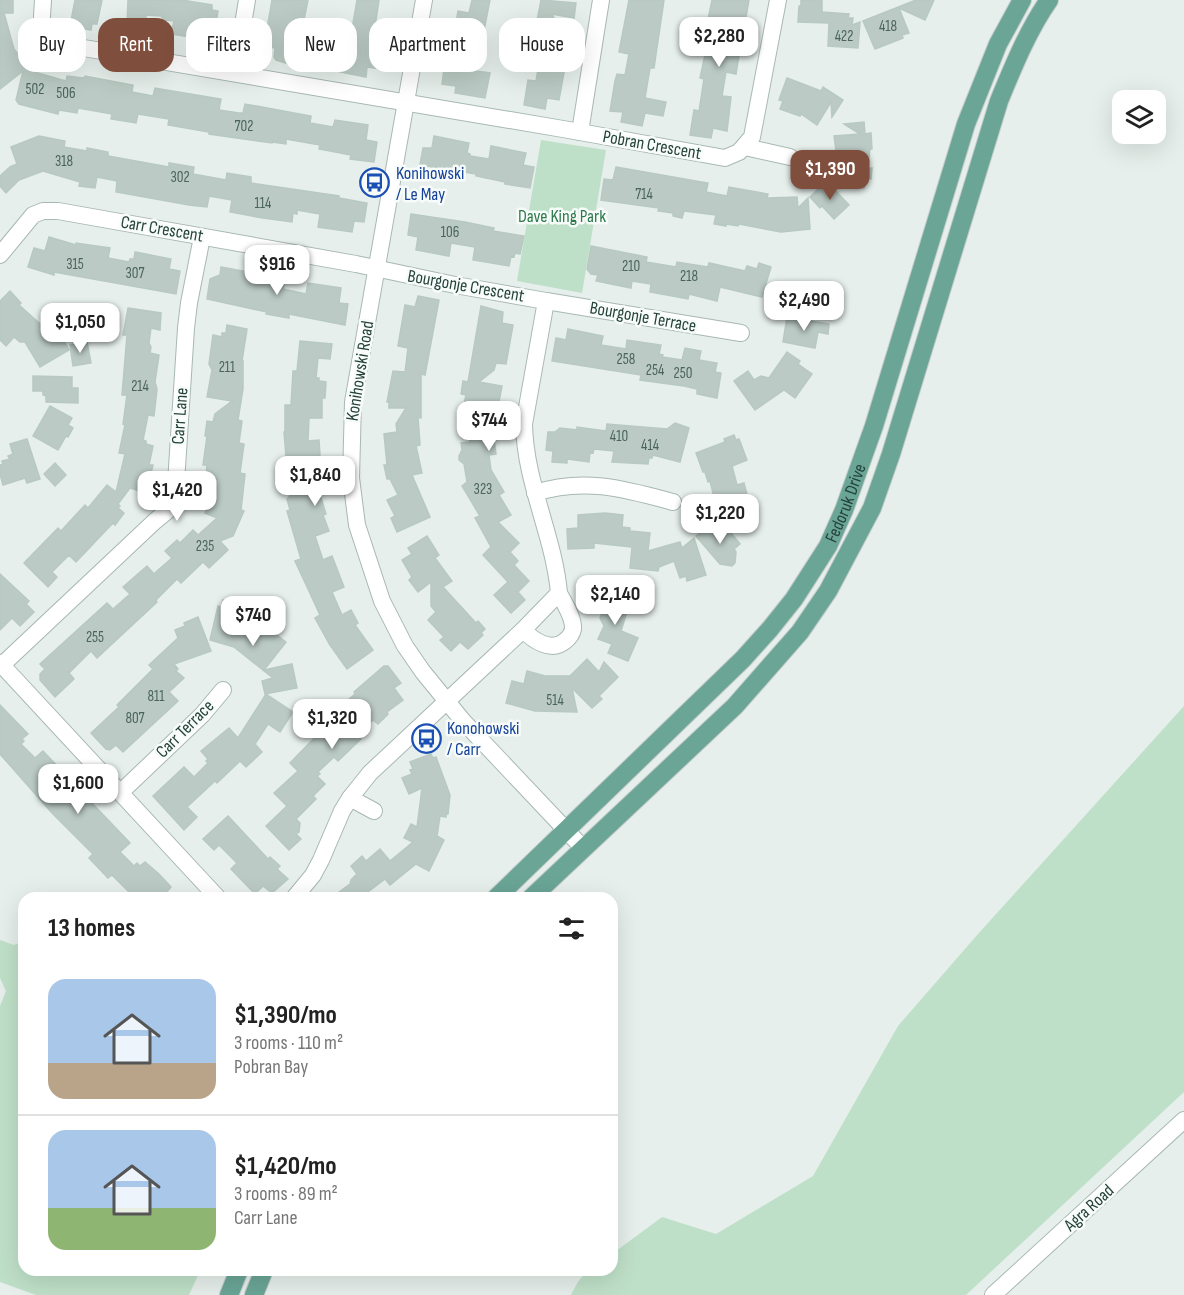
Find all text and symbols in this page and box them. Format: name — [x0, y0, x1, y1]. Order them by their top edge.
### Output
pin: $2,280 — [670, 17, 768, 68]
house number: 418 — [879, 17, 897, 36]
chip: Buy — [18, 18, 86, 72]
chip: Rent — [98, 18, 174, 72]
chip: Filters — [186, 18, 272, 72]
chip: New — [284, 18, 357, 72]
chip: Apartment — [369, 18, 487, 72]
chip: House — [499, 18, 585, 72]
text: $2,280 — [693, 24, 745, 48]
house number: 422 — [835, 27, 853, 46]
house number: 502 — [26, 80, 44, 99]
house number: 506 — [56, 84, 76, 103]
map controls — [1112, 90, 1166, 144]
button: layers — [1112, 90, 1166, 144]
house number: 702 — [235, 117, 253, 136]
street label: Pobran Crescent — [601, 126, 703, 164]
pin: $1,390 — [781, 150, 879, 201]
house number: 318 — [55, 152, 73, 171]
text: $1,390 — [804, 157, 856, 181]
place label: Konihowski / Le May — [396, 163, 464, 205]
bus stop icon: Konihowski / Le May — [359, 167, 391, 199]
house number: 302 — [170, 168, 190, 187]
house number: 714 — [635, 185, 653, 204]
house number: 114 — [255, 194, 271, 213]
park label: Dave King Park — [518, 206, 606, 227]
street label: Carr Crescent — [119, 211, 205, 247]
house number: 106 — [441, 223, 459, 242]
pin: $916 — [241, 245, 313, 296]
text: $916 — [259, 252, 295, 276]
house number: 315 — [66, 255, 84, 274]
house number: 210 — [622, 257, 640, 276]
house number: 307 — [126, 264, 144, 283]
street label: Bourgonje Crescent — [406, 265, 527, 307]
house number: 218 — [680, 267, 698, 286]
pin: $2,490 — [755, 281, 853, 332]
text: $2,490 — [778, 288, 830, 312]
street label: Bourgonje Terrace — [588, 297, 698, 337]
pin: $1,050 — [31, 303, 129, 354]
text: $1,050 — [55, 310, 105, 334]
street label: Konihowski Road — [342, 319, 378, 423]
house number: 258 — [617, 350, 635, 369]
house number: 211 — [219, 358, 236, 377]
house number: 254 — [646, 361, 664, 380]
house number: 250 — [674, 364, 692, 383]
house number: 214 — [131, 377, 149, 396]
street label: Carr Lane — [168, 387, 192, 445]
pin: $744 — [453, 401, 525, 452]
text: $744 — [471, 408, 507, 432]
house number: 410 — [610, 427, 628, 446]
house number: 414 — [641, 436, 659, 455]
pin: $1,840 — [266, 456, 364, 507]
street label: Fedoruk Drive — [821, 461, 870, 546]
text: $1,840 — [289, 463, 341, 487]
pin: $1,420 — [128, 471, 226, 522]
text: $1,420 — [152, 478, 202, 502]
house number: 323 — [474, 480, 492, 499]
pin: $1,220 — [671, 494, 769, 545]
text: $1,220 — [695, 501, 745, 525]
house number: 235 — [196, 537, 214, 556]
pin: $2,140 — [566, 575, 664, 626]
text: $2,140 — [590, 582, 640, 606]
pin: $740 — [217, 596, 289, 647]
text: $740 — [235, 603, 271, 627]
house number: 255 — [86, 628, 104, 647]
house number: 811 — [147, 687, 165, 706]
house number: 514 — [546, 691, 564, 710]
street label: Carr Terrace — [152, 696, 218, 762]
pin: $1,320 — [283, 699, 381, 750]
text: $1,320 — [307, 706, 357, 730]
house number: 807 — [125, 709, 145, 728]
place label: Konohowski / Carr — [447, 718, 519, 760]
bus stop icon: Konohowski / Carr — [410, 722, 442, 754]
pin: $1,600 — [29, 764, 127, 815]
text: $1,600 — [52, 771, 104, 795]
icon: filters — [555, 912, 588, 945]
text: 13 homes — [48, 913, 135, 944]
text: $1,390/mo — [234, 1000, 337, 1031]
icon: home — [96, 1003, 168, 1075]
text: 3 rooms · 110 m² — [234, 1031, 343, 1055]
text: Pobran Bay — [234, 1055, 308, 1079]
text: $1,420/mo — [234, 1151, 337, 1182]
icon: home — [96, 1154, 168, 1226]
street label: Agra Road — [1059, 1180, 1118, 1236]
text: 3 rooms · 89 m² — [234, 1182, 338, 1206]
text: Carr Lane — [234, 1206, 297, 1230]

